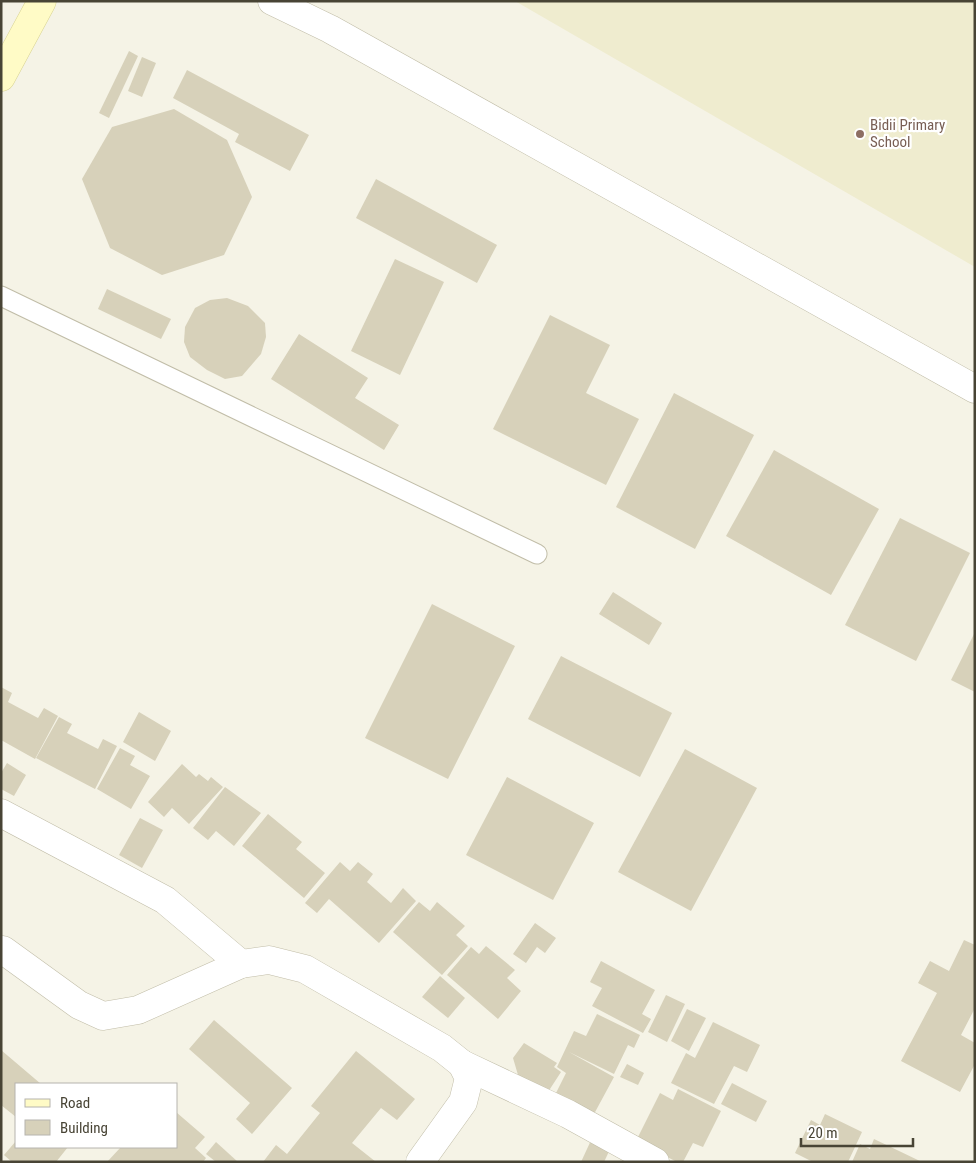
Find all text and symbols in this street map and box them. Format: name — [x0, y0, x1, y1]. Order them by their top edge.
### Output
place label: Bidii Primary School — [870, 116, 945, 151]
marker: Bidii Primary School — [854, 128, 866, 140]
legend — [15, 1083, 178, 1148]
text: Road — [60, 1094, 90, 1112]
scale bar — [801, 1116, 914, 1148]
text: Building — [60, 1119, 108, 1137]
text: 20 m — [808, 1124, 838, 1142]

